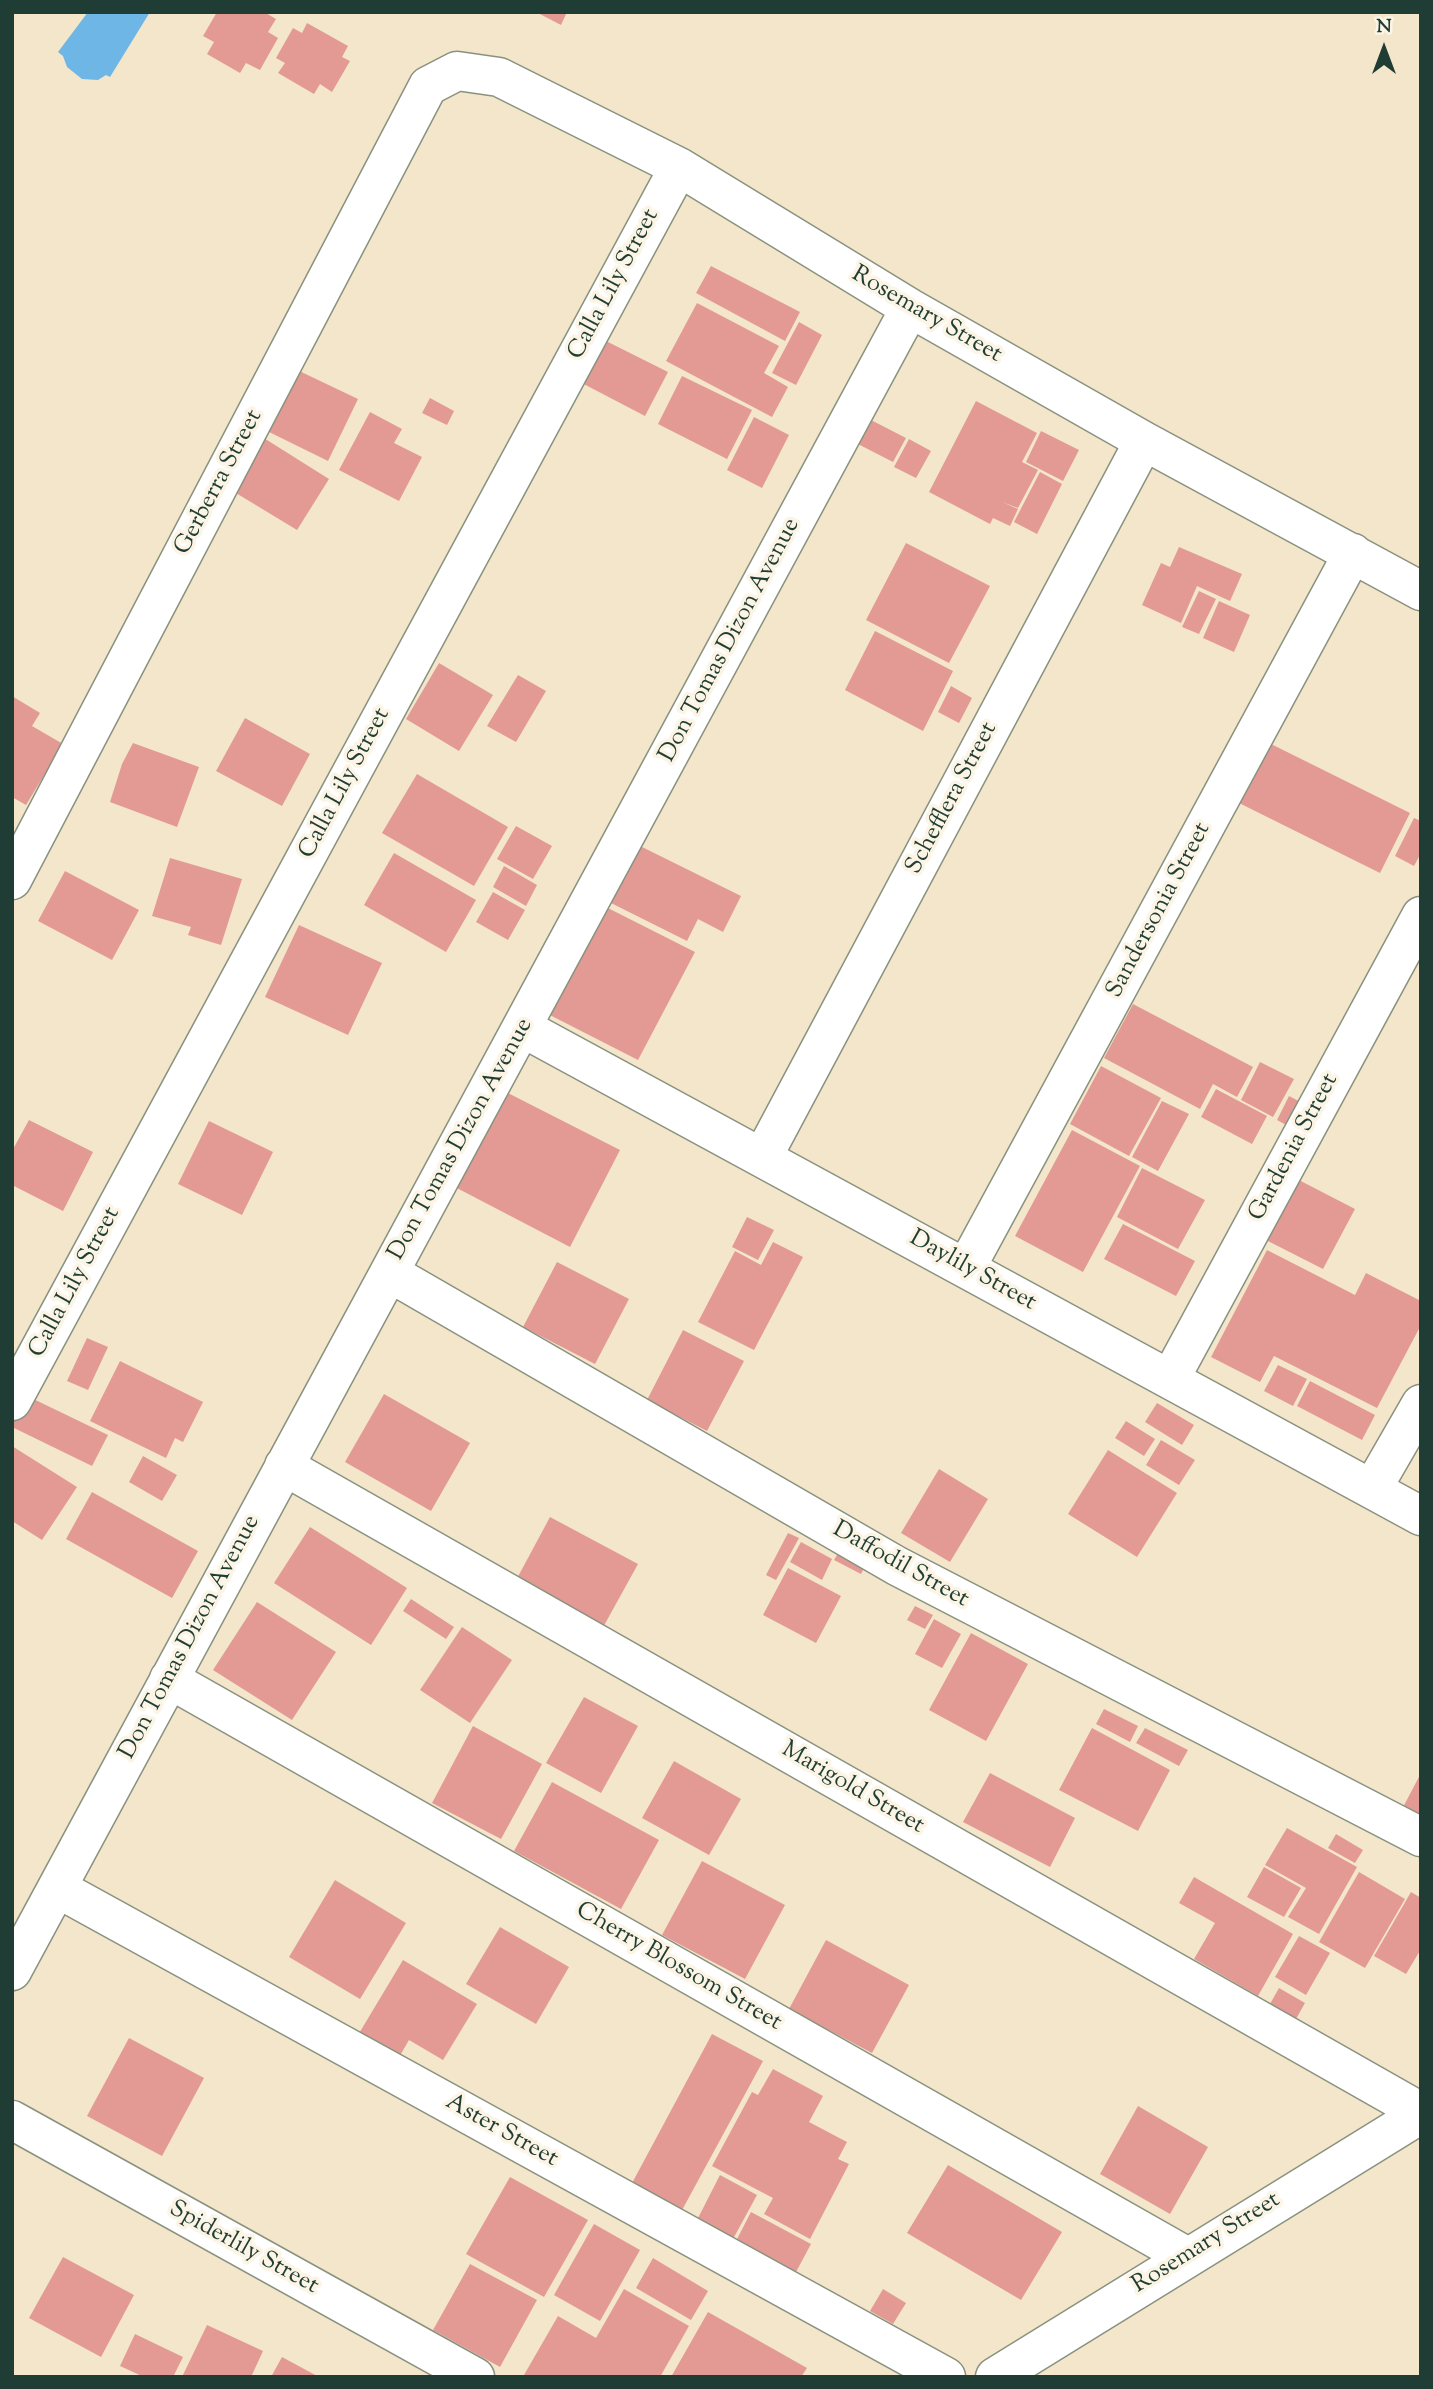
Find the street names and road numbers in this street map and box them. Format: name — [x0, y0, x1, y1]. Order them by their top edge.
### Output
street label: Calla Lily Street — [563, 205, 667, 365]
street label: Rosemary Street — [846, 261, 1006, 371]
street label: Gerberra Street — [170, 406, 270, 560]
street label: Don Tomas Dizon Avenue — [654, 514, 808, 768]
street label: Calla Lily Street — [294, 704, 398, 864]
street label: Schefflera Street — [901, 718, 1005, 880]
street label: Sandersonia Street — [1102, 818, 1218, 1004]
street label: Don Tomas Dizon Avenue — [383, 1014, 541, 1266]
street label: Gardenia Street — [1244, 1069, 1346, 1227]
street label: Calla Lily Street — [24, 1203, 128, 1363]
street label: Daylily Street — [904, 1225, 1040, 1319]
street label: Don Tomas Dizon Avenue — [114, 1511, 268, 1765]
street label: Daffodil Street — [827, 1517, 973, 1615]
street label: Marigold Street — [775, 1736, 929, 1842]
street label: Cherry Blossom Street — [570, 1897, 786, 2039]
street label: Aster Street — [440, 2089, 562, 2175]
street label: Rosemary Street — [1128, 2187, 1286, 2301]
street label: Spiderlily Street — [163, 2196, 323, 2302]

